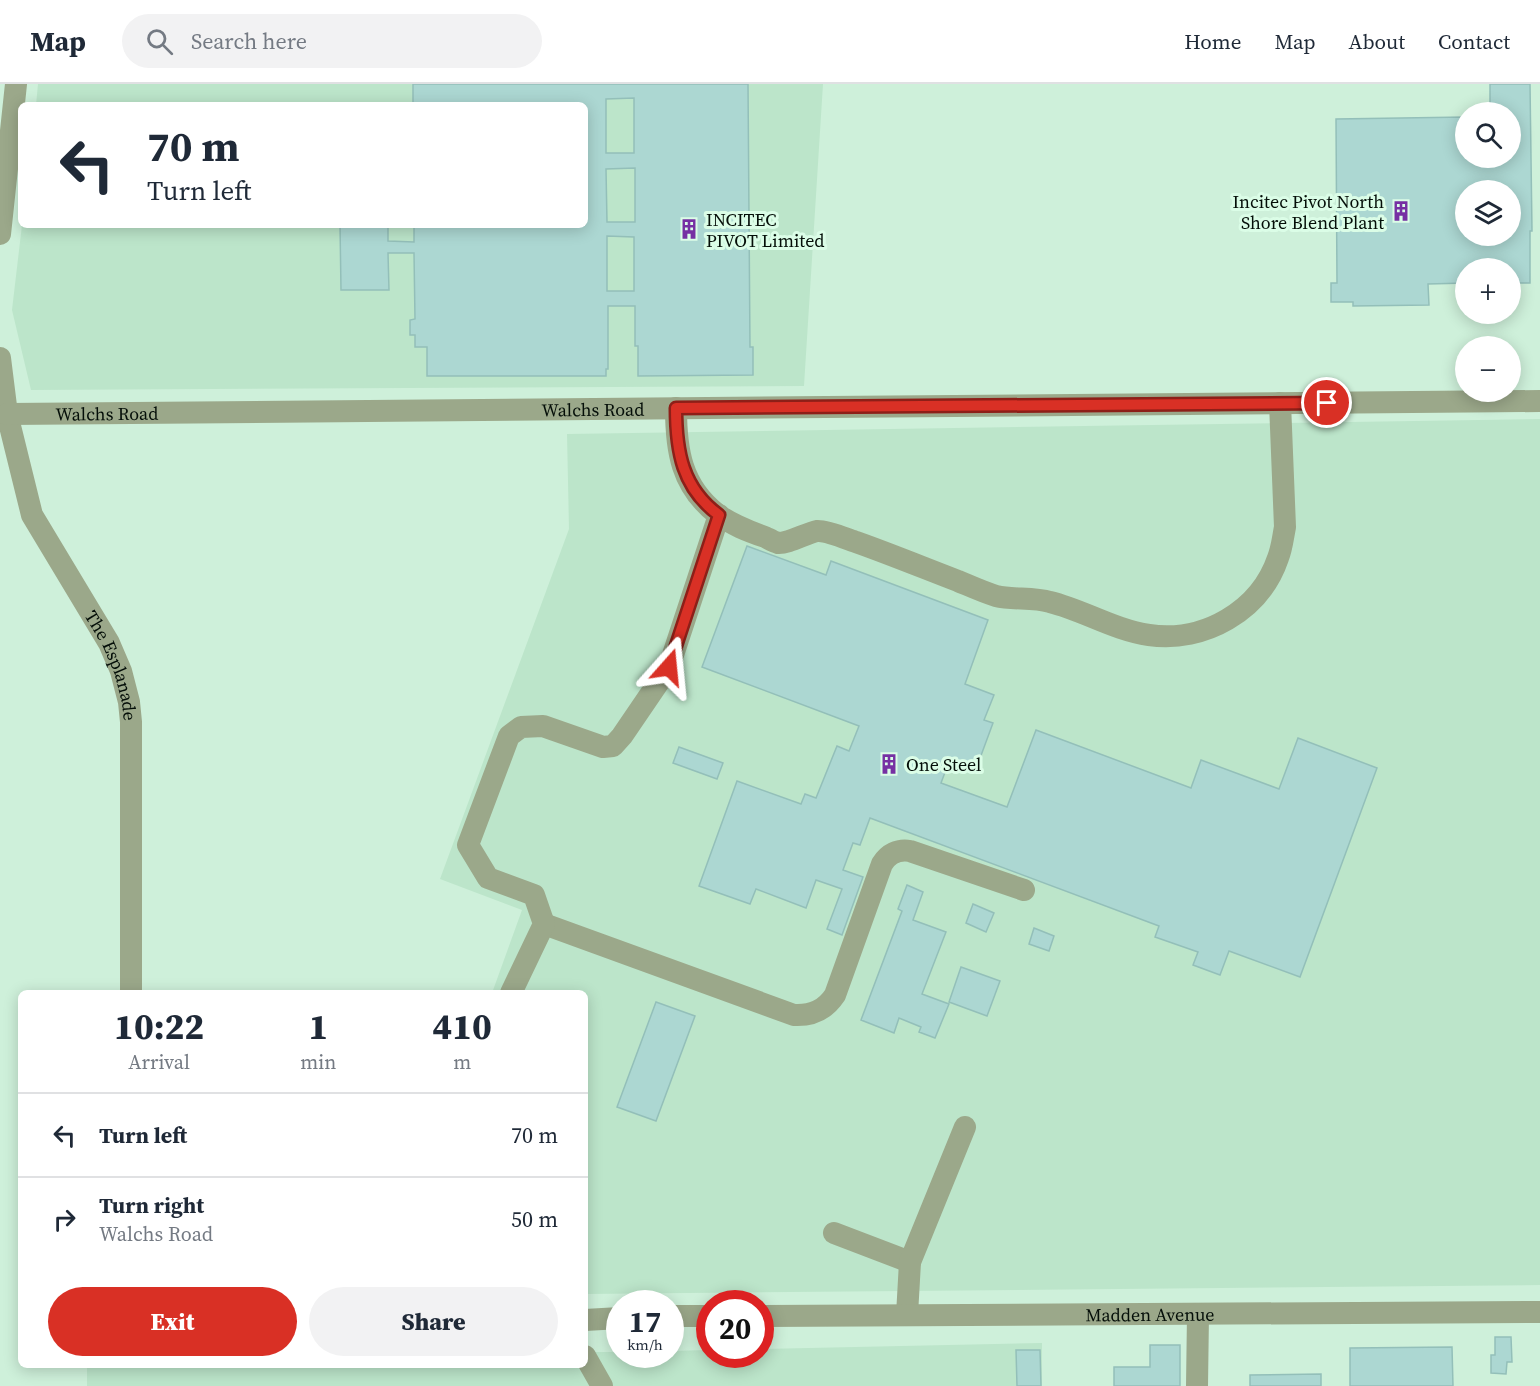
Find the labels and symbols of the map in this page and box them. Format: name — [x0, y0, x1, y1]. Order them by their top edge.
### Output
place label: Incitec Pivot North Shore Blend Plant — [1232, 189, 1384, 235]
building icon: Incitec Pivot North Shore Blend Plant — [1389, 199, 1413, 223]
place label: INCITEC PIVOT Limited — [706, 207, 825, 253]
building icon: INCITEC PIVOT Limited — [677, 217, 701, 241]
pin — [1301, 377, 1352, 428]
street label: Walchs Road — [541, 396, 645, 422]
street label: Walchs Road — [55, 400, 159, 426]
street label: The Esplanade — [79, 605, 143, 722]
position arrow — [637, 635, 701, 699]
building icon: One Steel — [877, 752, 901, 776]
place label: One Steel — [906, 752, 981, 777]
speed limit sign: 20 — [696, 1290, 774, 1368]
street label: Madden Avenue — [1085, 1301, 1215, 1327]

